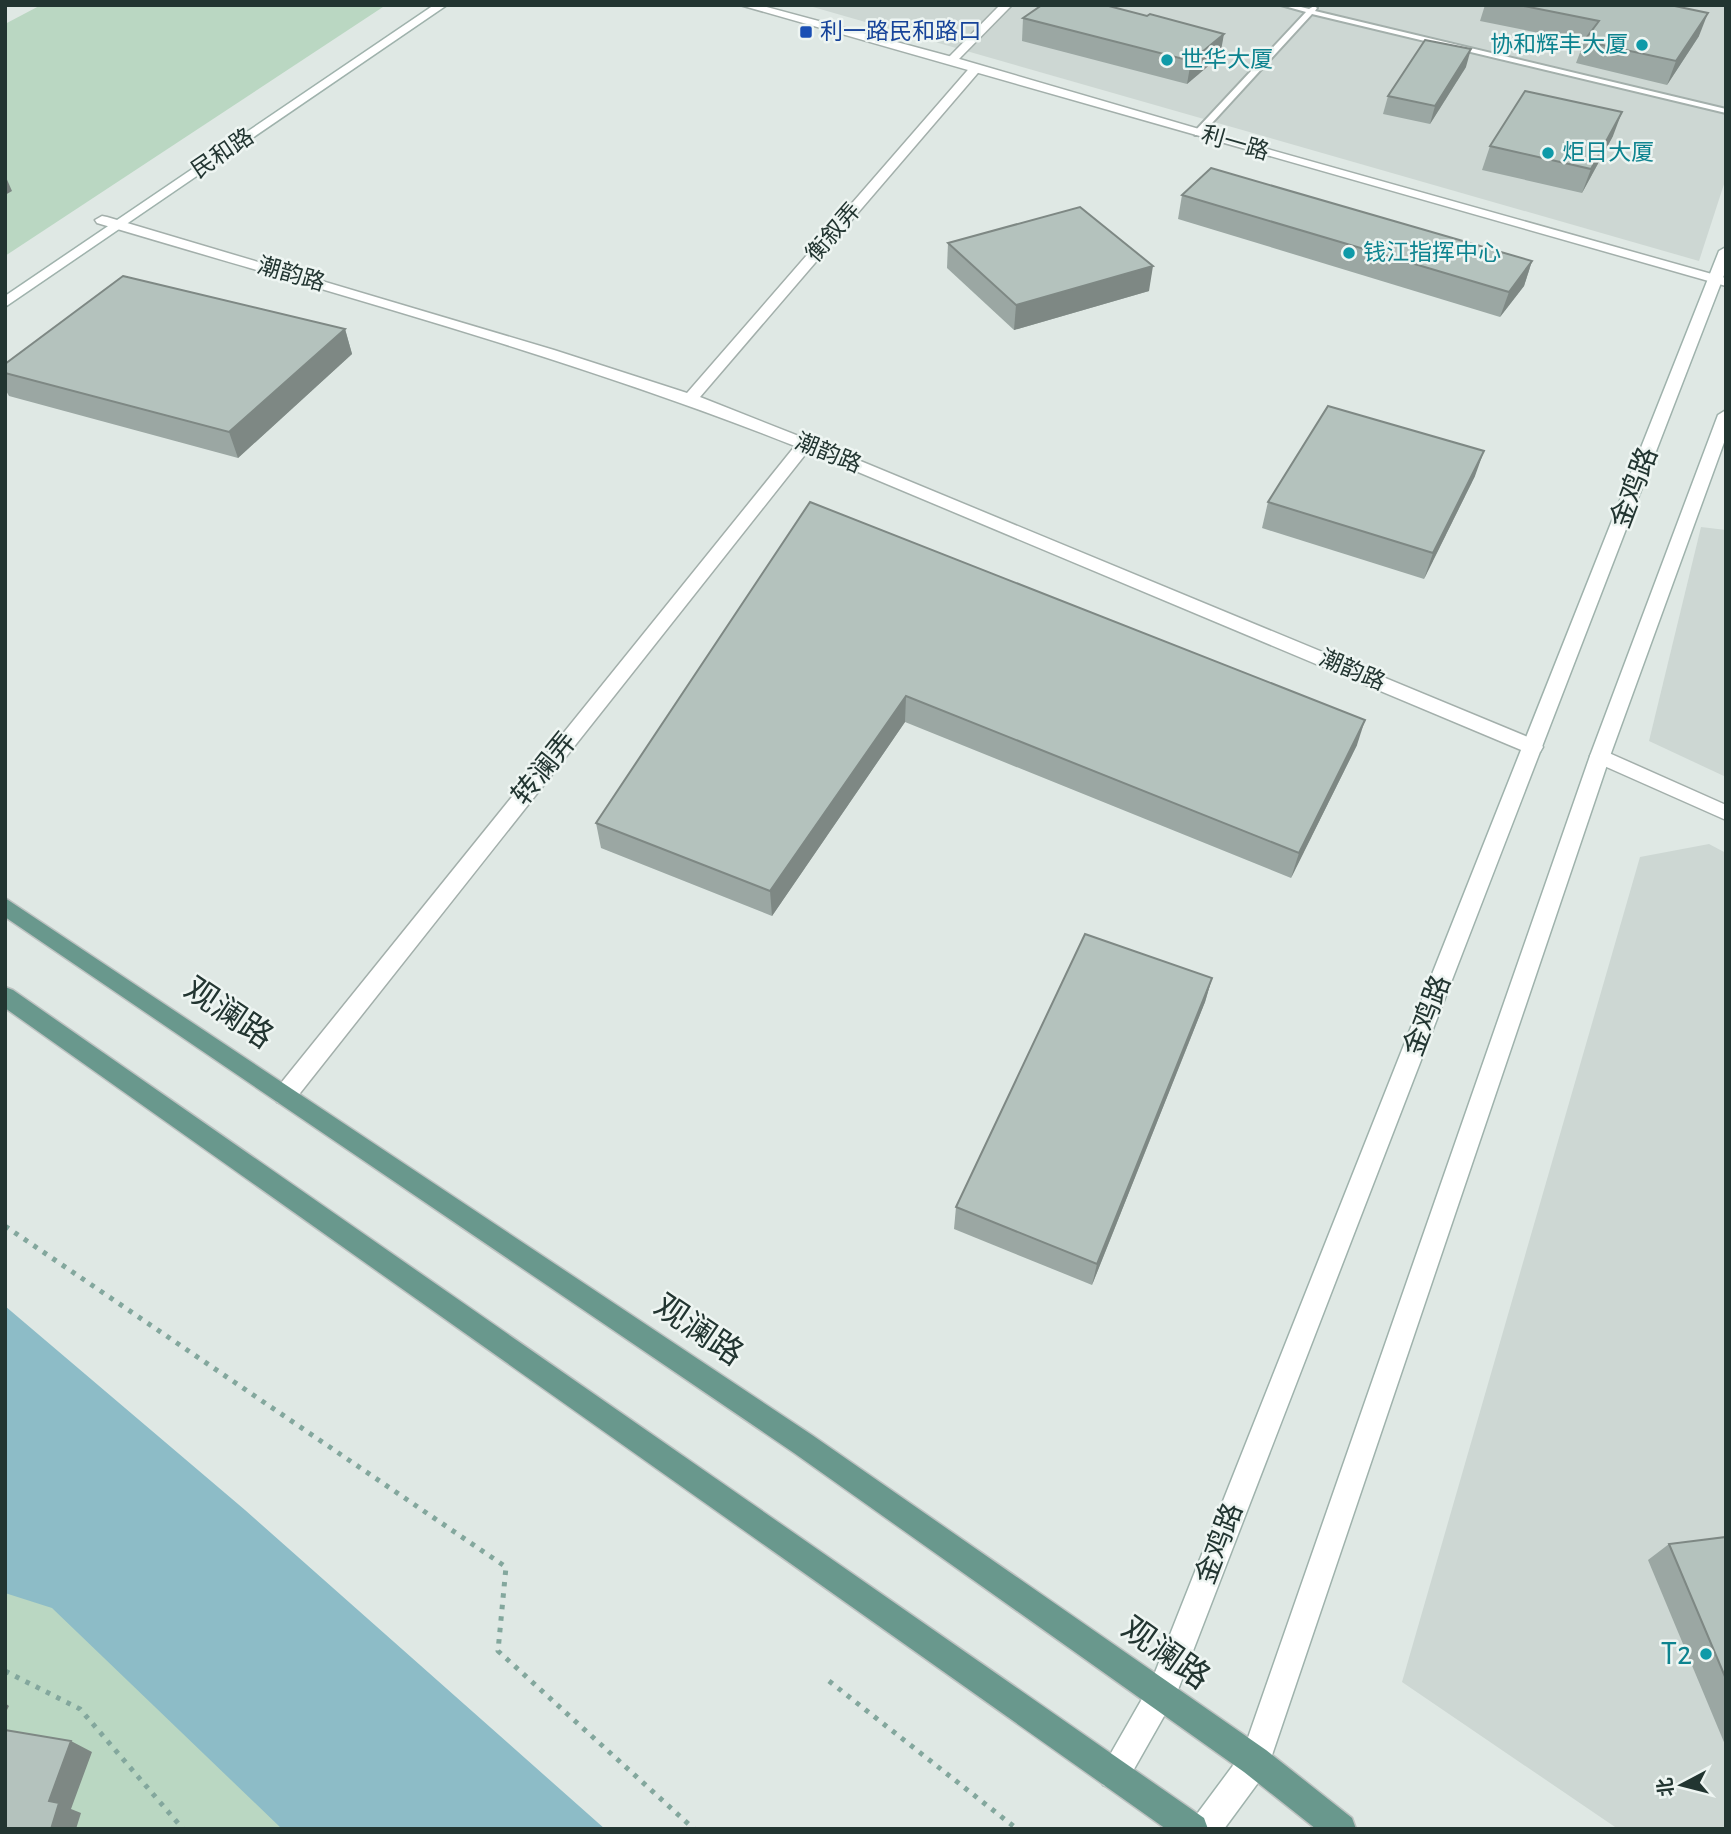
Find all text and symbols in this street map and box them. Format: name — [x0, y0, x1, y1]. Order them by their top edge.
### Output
place label: 利一路民和路口 — [820, 19, 981, 44]
marker: 利一路民和路口 — [798, 24, 814, 40]
place label: 协和辉丰大厦 — [1490, 32, 1628, 57]
marker: 协和辉丰大厦 — [1634, 37, 1650, 53]
place label: 世华大厦 — [1181, 47, 1273, 72]
marker: 世华大厦 — [1159, 52, 1175, 68]
street label: 利一路 — [1199, 122, 1272, 165]
street label: 民和路 — [187, 124, 258, 183]
place label: 炬日大厦 — [1562, 140, 1654, 165]
marker: 炬日大厦 — [1540, 145, 1556, 161]
street label: 衡叙弄 — [801, 198, 865, 267]
place label: 钱江指挥中心 — [1363, 240, 1501, 265]
marker: 钱江指挥中心 — [1341, 245, 1357, 261]
street label: 潮韵路 — [255, 253, 328, 296]
street label: 潮韵路 — [792, 429, 865, 478]
street label: 金鸡路 — [1605, 443, 1663, 532]
street label: 潮韵路 — [1316, 645, 1389, 695]
street label: 转澜弄 — [506, 726, 582, 810]
street label: 观澜路 — [178, 971, 279, 1055]
street label: 金鸡路 — [1398, 971, 1456, 1060]
street label: 观澜路 — [648, 1288, 749, 1372]
street label: 金鸡路 — [1190, 1499, 1248, 1588]
street label: 观澜路 — [1115, 1610, 1216, 1696]
place label: T2 — [1661, 1638, 1692, 1671]
marker: T2 — [1698, 1646, 1714, 1662]
north arrow — [1647, 1750, 1717, 1820]
text: 北 — [1655, 1776, 1677, 1798]

